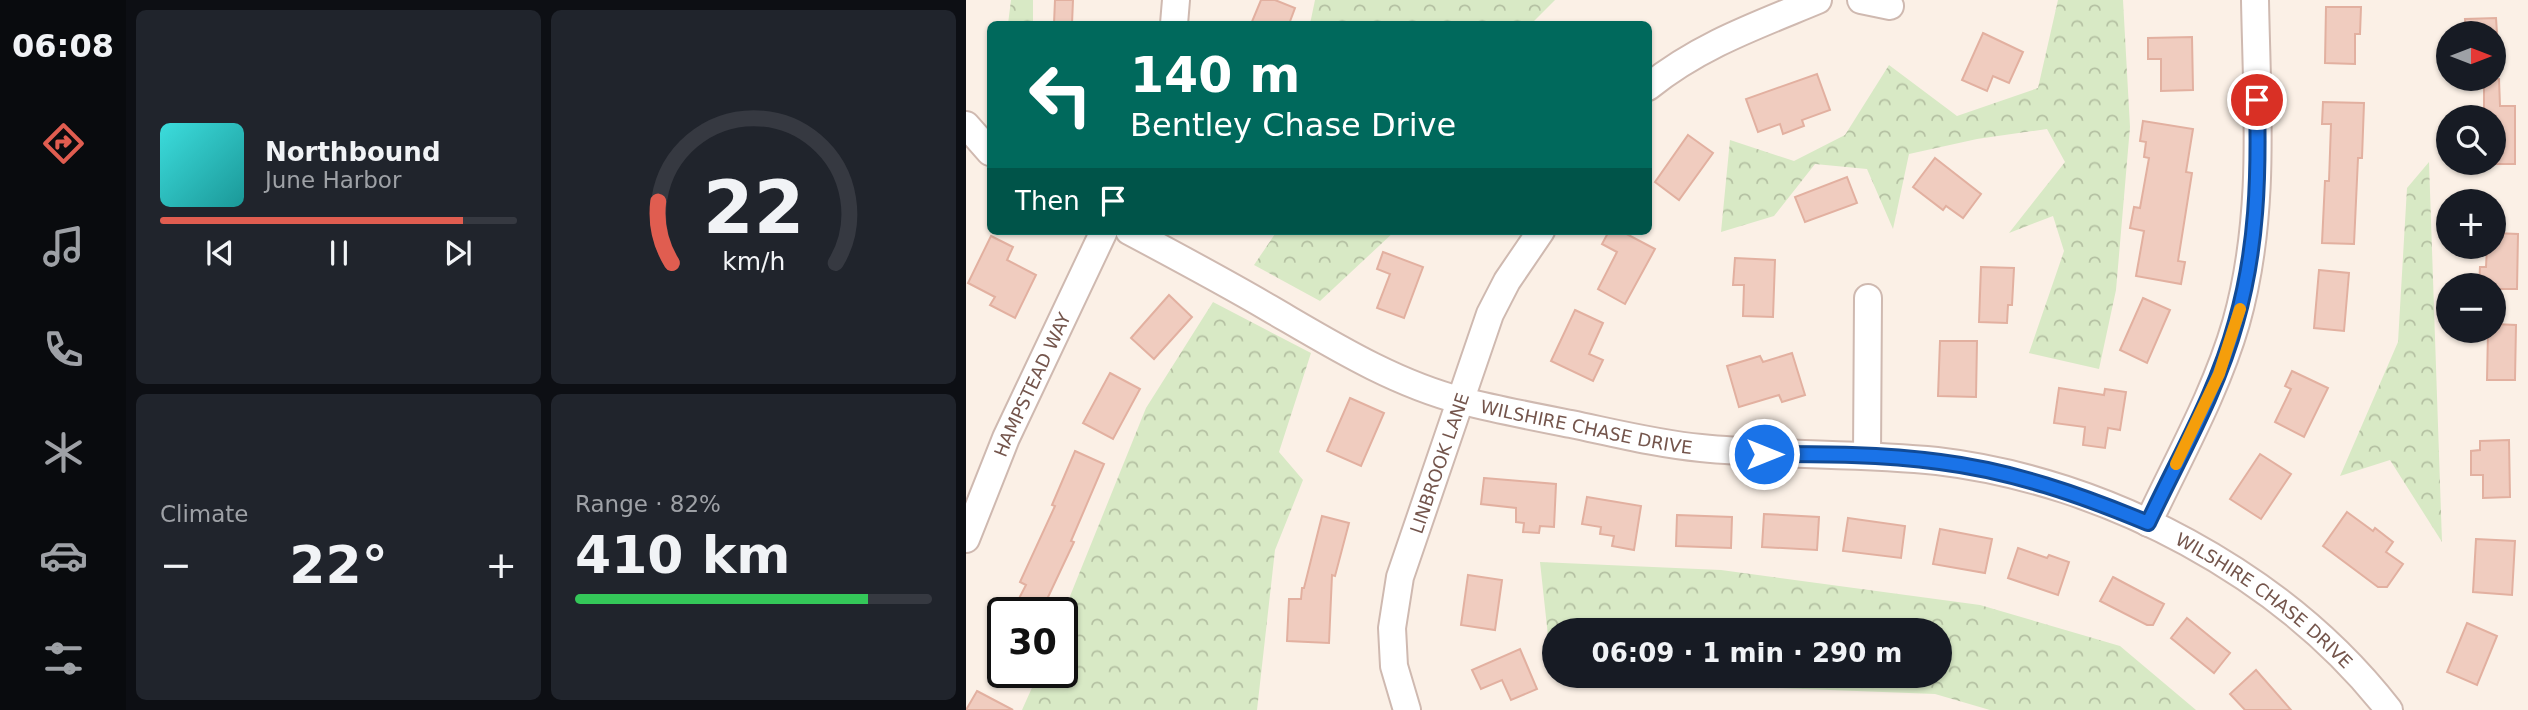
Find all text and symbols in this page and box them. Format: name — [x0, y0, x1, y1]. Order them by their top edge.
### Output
north arrow — [2436, 21, 2506, 91]
map controls — [2436, 21, 2506, 343]
text: 06:08 — [12, 27, 114, 65]
text: 140 m — [1130, 47, 1300, 104]
icon: left — [1015, 49, 1106, 140]
pin — [2227, 70, 2287, 130]
icon: arrive — [2238, 81, 2276, 119]
button: search — [2436, 105, 2506, 175]
text: Bentley Chase Drive — [1130, 106, 1456, 144]
icon: directions — [39, 119, 88, 168]
text: Northbound — [265, 137, 441, 167]
text: 22 — [703, 166, 804, 251]
text: June Harbor — [265, 167, 401, 193]
icon: arrive — [1094, 182, 1132, 220]
text: Then — [1015, 186, 1080, 216]
button: + — [2436, 189, 2506, 259]
icon: music — [39, 222, 88, 271]
icon: previous — [201, 234, 239, 272]
icon: pause — [320, 234, 358, 272]
icon: next — [439, 234, 477, 272]
text: km/h — [722, 247, 785, 276]
button: − — [2436, 273, 2506, 343]
street label: HAMPSTEAD WAY — [989, 308, 1075, 460]
icon: phone — [39, 325, 88, 374]
street label: LINBROOK LANE — [1405, 390, 1473, 536]
street label: WILSHIRE CHASE DRIVE — [1479, 395, 1694, 458]
position arrow — [1727, 417, 1801, 491]
icon: climate — [39, 428, 88, 477]
text: Range · 82% — [575, 491, 721, 517]
text: Climate — [160, 501, 249, 527]
text: 410 km — [575, 525, 790, 585]
street label: WILSHIRE CHASE DRIVE — [2172, 528, 2357, 672]
icon: car — [39, 531, 88, 580]
text: 22° — [289, 535, 388, 595]
text: − — [160, 543, 192, 587]
text: + — [485, 543, 517, 587]
speed limit sign: 30 — [987, 597, 1078, 688]
icon: filters — [39, 634, 88, 683]
text: 06:09 · 1 min · 290 m — [1592, 638, 1902, 668]

